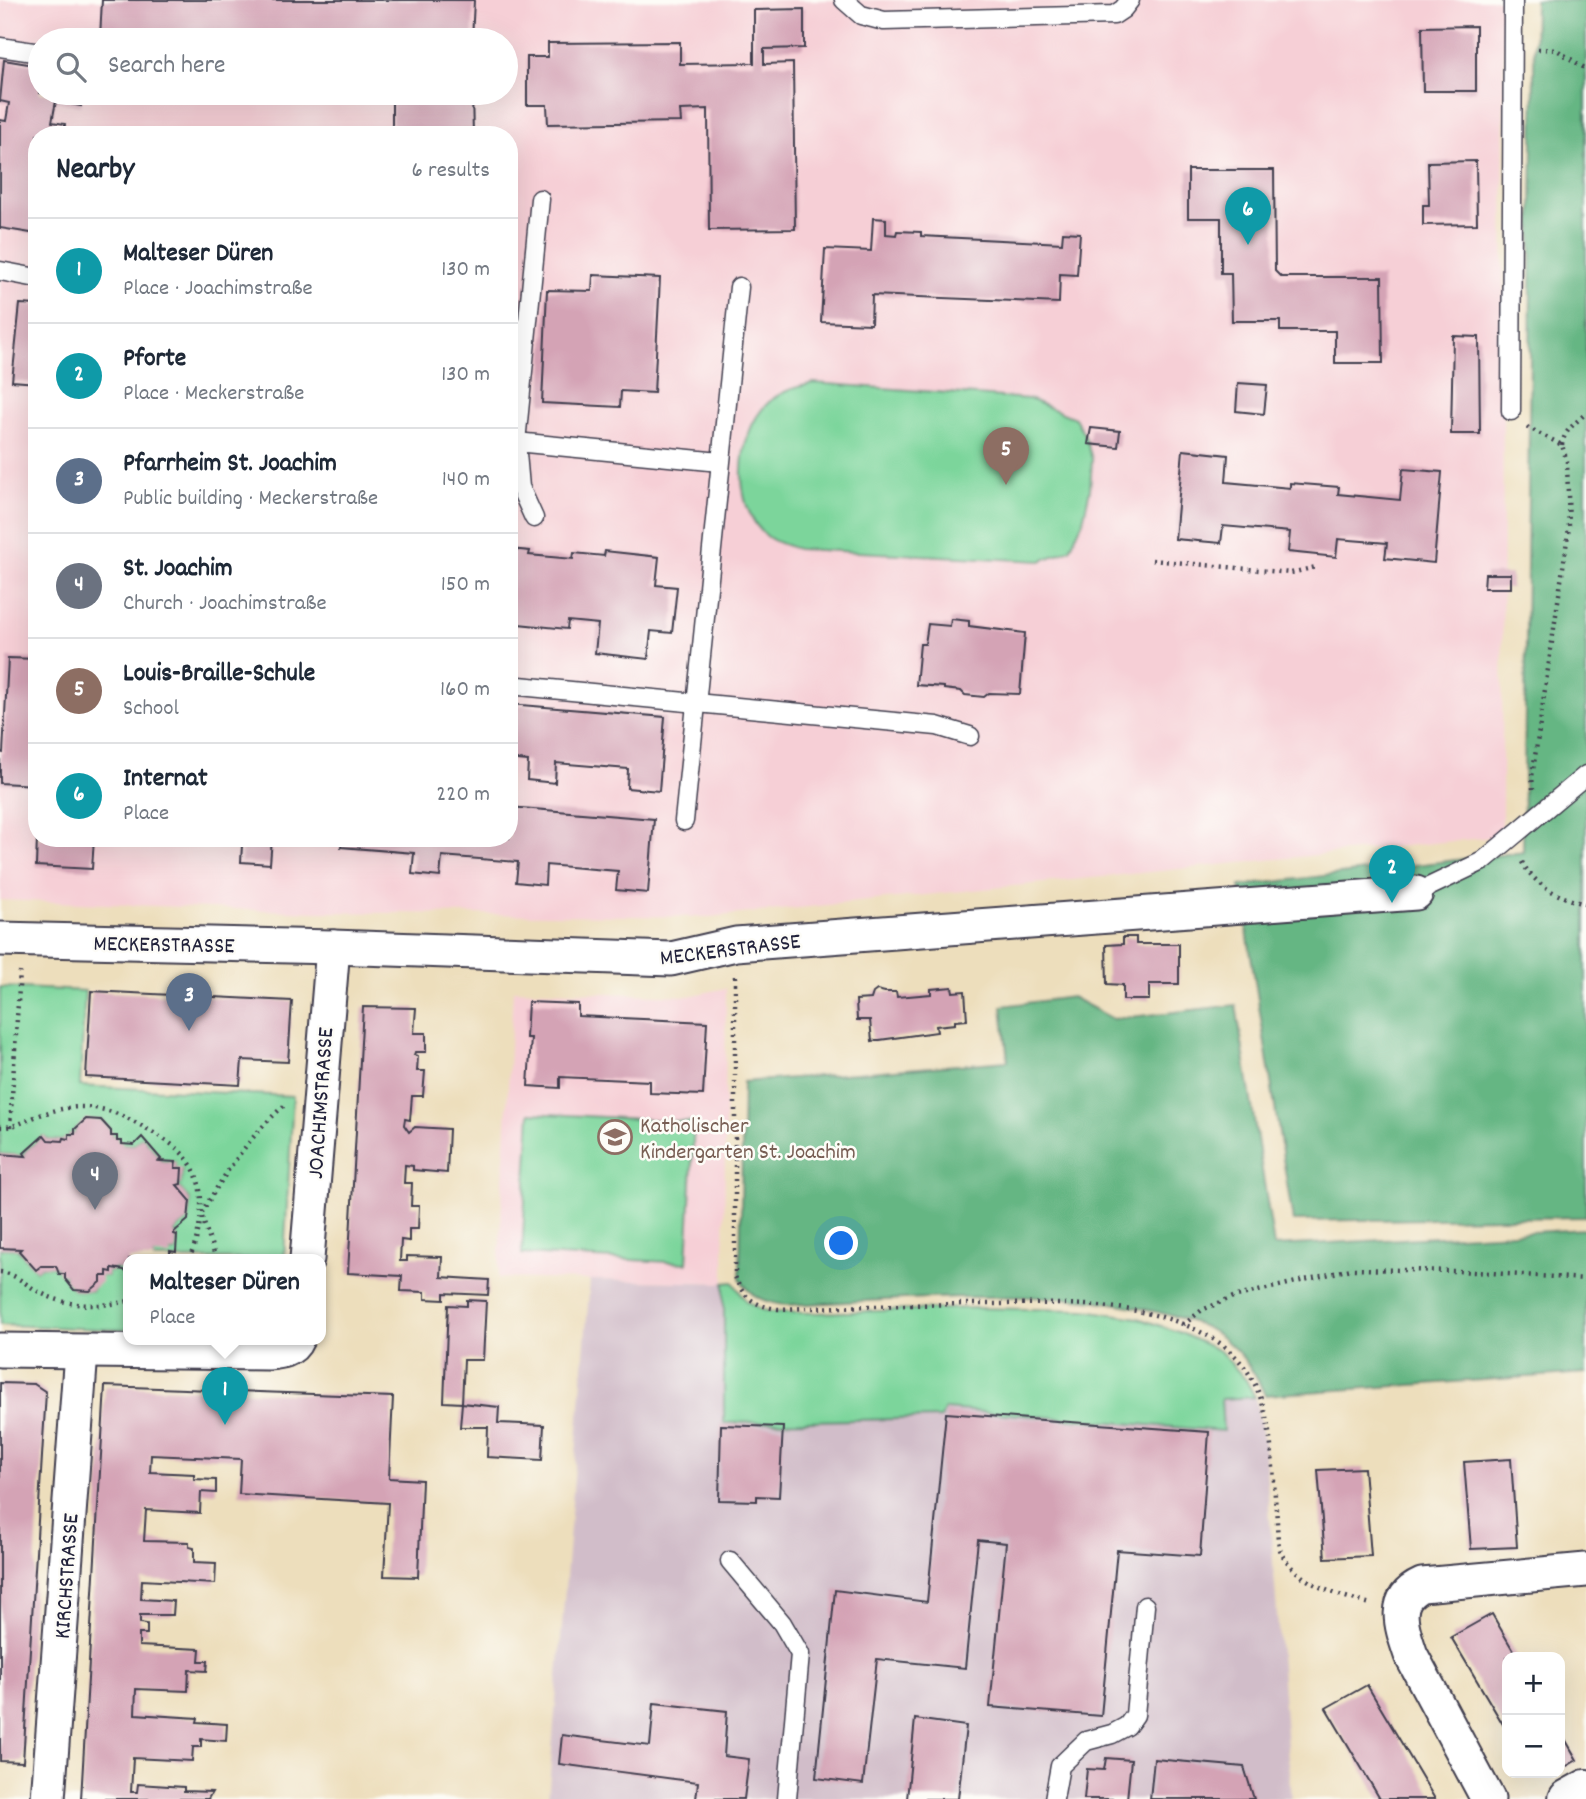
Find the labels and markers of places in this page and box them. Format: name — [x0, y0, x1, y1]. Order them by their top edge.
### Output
pin: 6 — [1225, 187, 1271, 245]
pin: 5 — [983, 427, 1029, 485]
pin: 2 — [1369, 845, 1415, 903]
pin: 3 — [166, 973, 212, 1031]
place label: Katholischer Kindergarten St. Joachim — [640, 1111, 856, 1170]
school or university icon: Katholischer Kindergarten St. Joachim — [596, 1118, 634, 1156]
pin: 4 — [72, 1152, 118, 1210]
pin: 1 — [202, 1367, 248, 1425]

